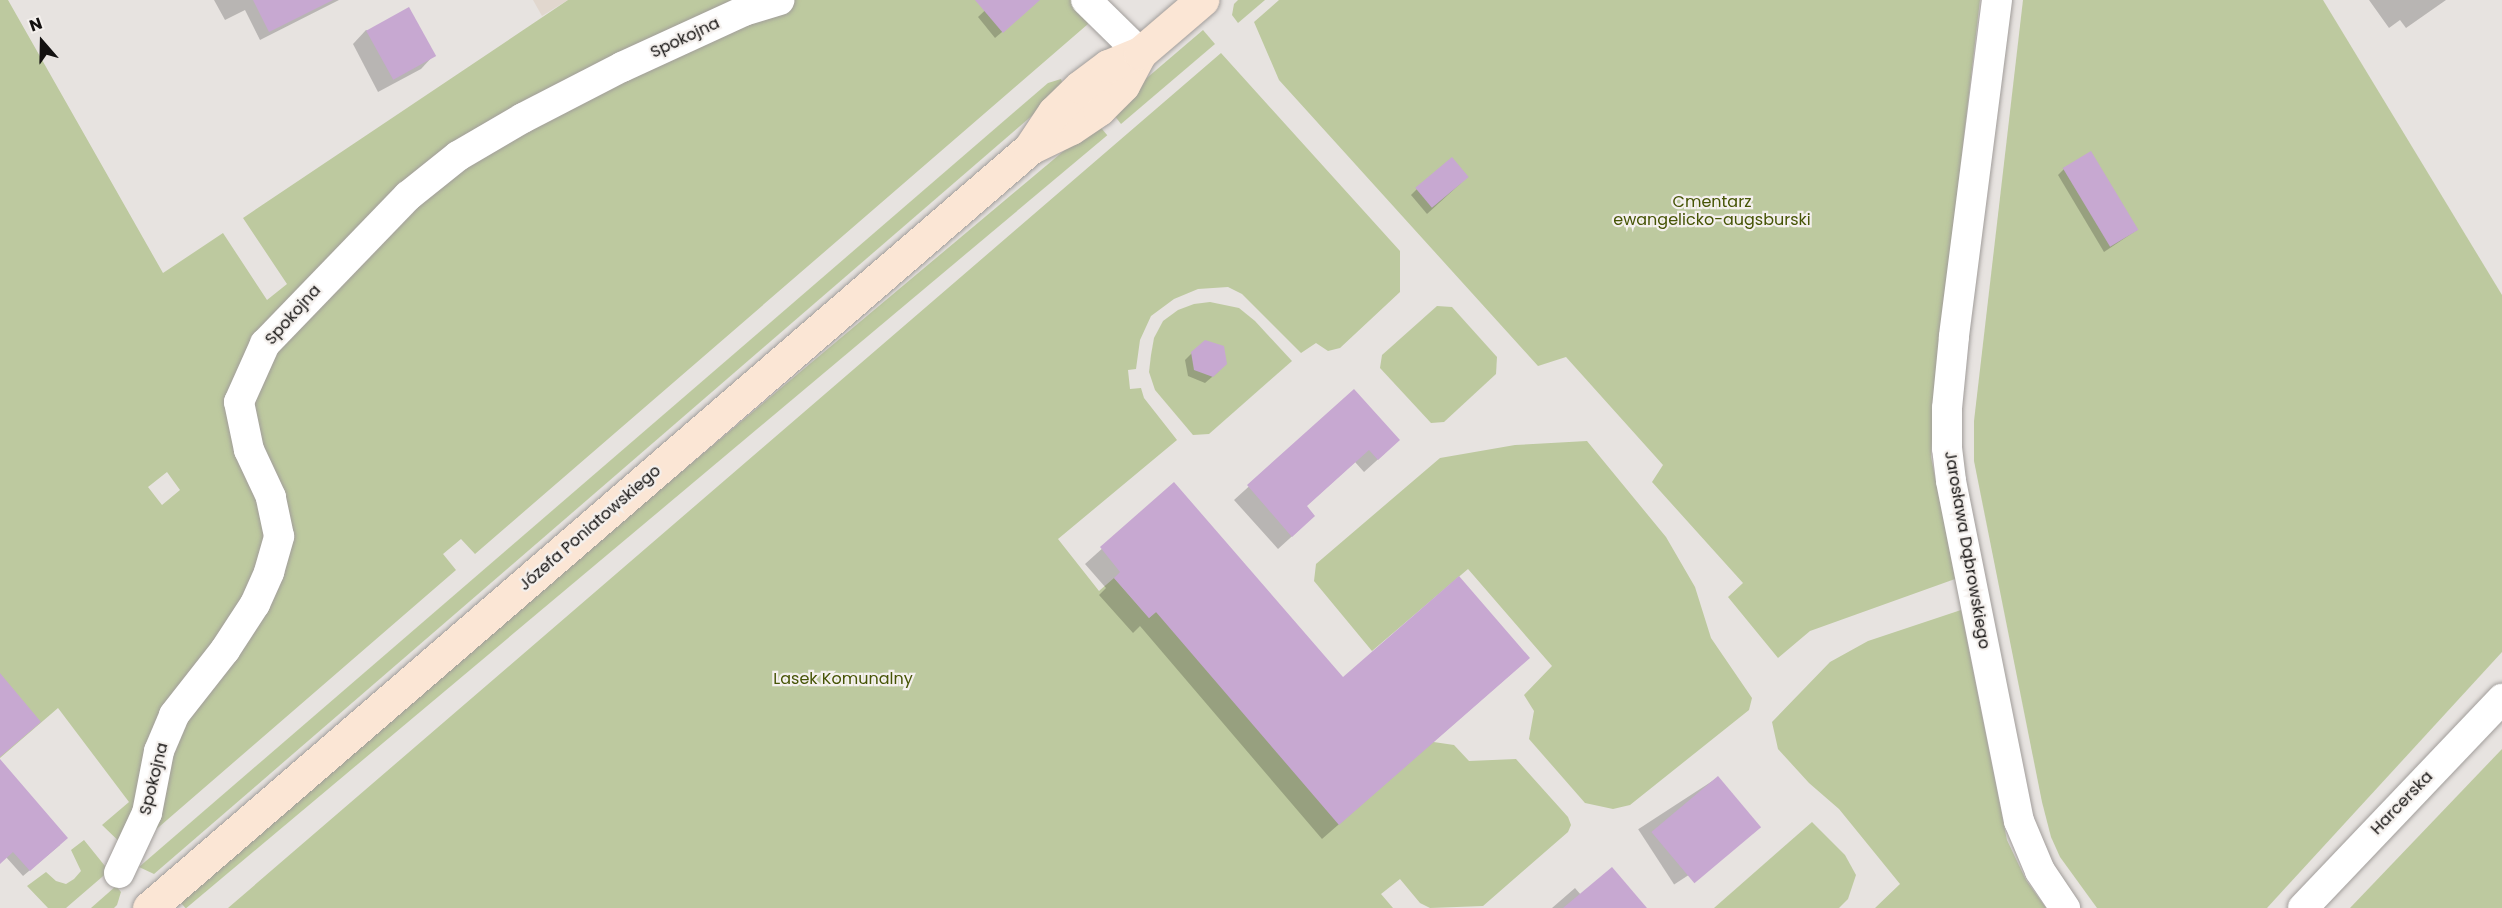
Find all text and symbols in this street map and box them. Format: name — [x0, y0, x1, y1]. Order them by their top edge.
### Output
north arrow — [12, 12, 72, 72]
text: N — [26, 12, 45, 37]
street label: Spokojna — [647, 14, 723, 62]
park label: Cmentarz ewangelicko-augsburski — [1613, 192, 1811, 230]
street label: Spokojna — [261, 281, 325, 349]
street label: Jarosława Dąbrowskiego — [1940, 450, 1994, 650]
street label: Józefa Poniatowskiego — [515, 461, 665, 595]
park label: Lasek Komunalny — [773, 669, 913, 689]
street label: Spokojna — [136, 741, 172, 817]
street label: Harcerska — [2367, 767, 2437, 839]

